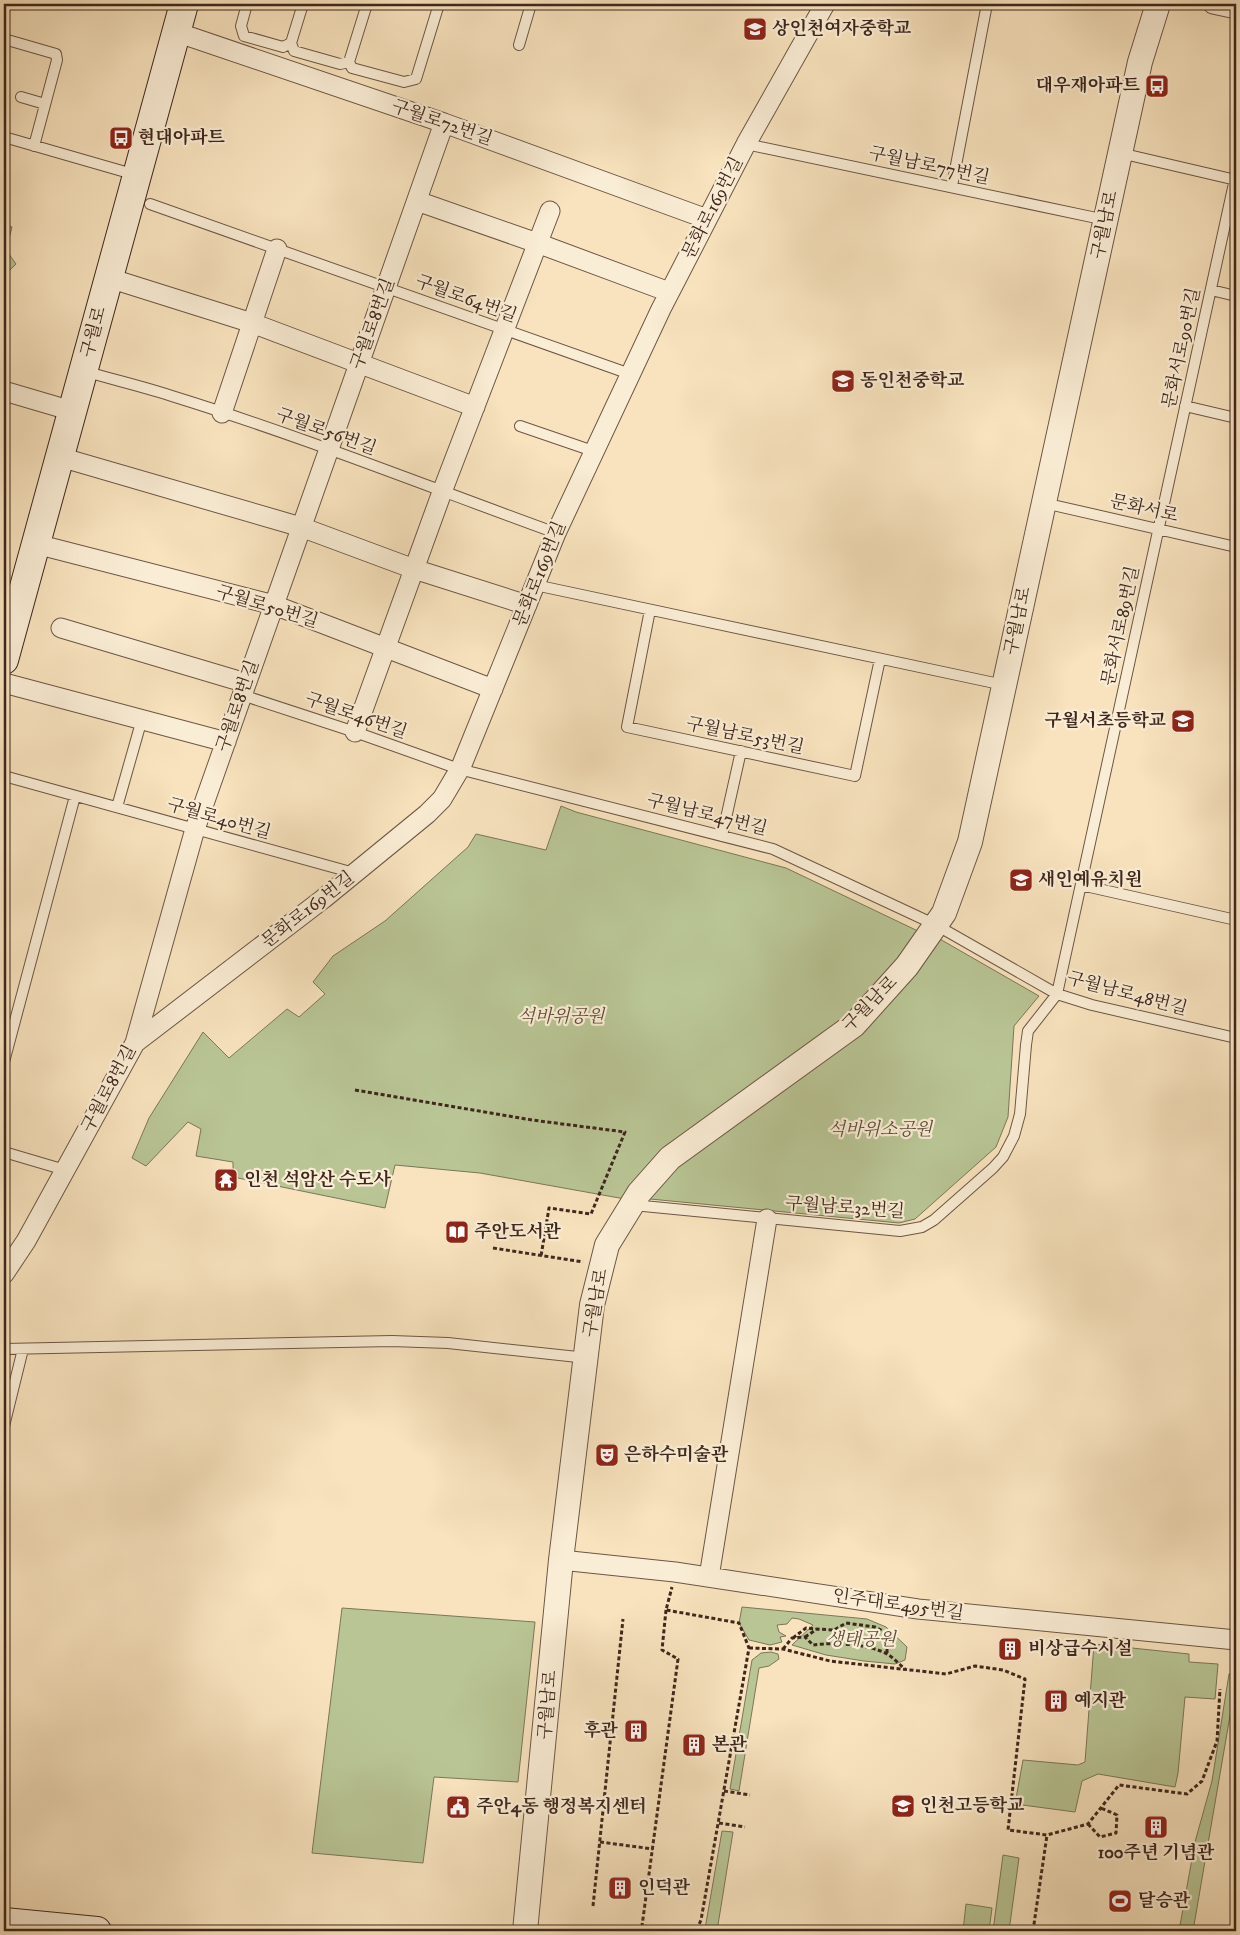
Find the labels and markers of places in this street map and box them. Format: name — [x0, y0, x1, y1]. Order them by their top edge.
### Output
school or university icon: 상인천여자중학교 — [742, 16, 768, 42]
place label: 상인천여자중학교 — [772, 18, 912, 40]
bus stop icon: 대우재아파트 — [1144, 73, 1170, 99]
place label: 대우재아파트 — [1036, 75, 1141, 97]
bus stop icon: 현대아파트 — [108, 125, 134, 151]
place label: 현대아파트 — [138, 127, 226, 149]
school or university icon: 동인천중학교 — [830, 368, 856, 394]
place label: 동인천중학교 — [860, 370, 965, 392]
school or university icon: 구월서초등학교 — [1170, 708, 1196, 734]
place label: 구월서초등학교 — [1044, 710, 1167, 732]
school or university icon: 새인예유치원 — [1008, 867, 1034, 893]
place label: 새인예유치원 — [1038, 869, 1142, 891]
temple icon: 인천 석암산 수도사 — [213, 1167, 239, 1193]
place label: 인천 석암산 수도사 — [244, 1169, 391, 1191]
library icon: 주안도서관 — [444, 1219, 470, 1245]
place label: 주안도서관 — [474, 1221, 562, 1243]
theatre icon: 은하수미술관 — [594, 1442, 620, 1468]
place label: 은하수미술관 — [624, 1444, 729, 1466]
building icon: 비상급수시설 — [997, 1636, 1023, 1662]
place label: 비상급수시설 — [1028, 1638, 1132, 1660]
building icon: 예지관 — [1043, 1688, 1069, 1714]
place label: 예지관 — [1074, 1690, 1127, 1712]
building icon: 후관 — [623, 1718, 649, 1744]
place label: 후관 — [583, 1720, 619, 1742]
building icon: 본관 — [681, 1732, 707, 1758]
place label: 본관 — [712, 1734, 747, 1756]
school or university icon: 인천고등학교 — [890, 1793, 916, 1819]
public building icon: 주안4동 행정복지센터 — [445, 1794, 471, 1820]
place label: 인천고등학교 — [920, 1795, 1025, 1817]
place label: 주안4동 행정복지센터 — [476, 1796, 647, 1818]
building icon: 100주년 기념관 — [1143, 1814, 1169, 1840]
place label: 100주년 기념관 — [1098, 1842, 1215, 1864]
building icon: 인덕관 — [607, 1875, 633, 1901]
place label: 인덕관 — [638, 1877, 691, 1899]
sports icon: 달승관 — [1107, 1888, 1133, 1914]
place label: 달승관 — [1138, 1890, 1191, 1912]

